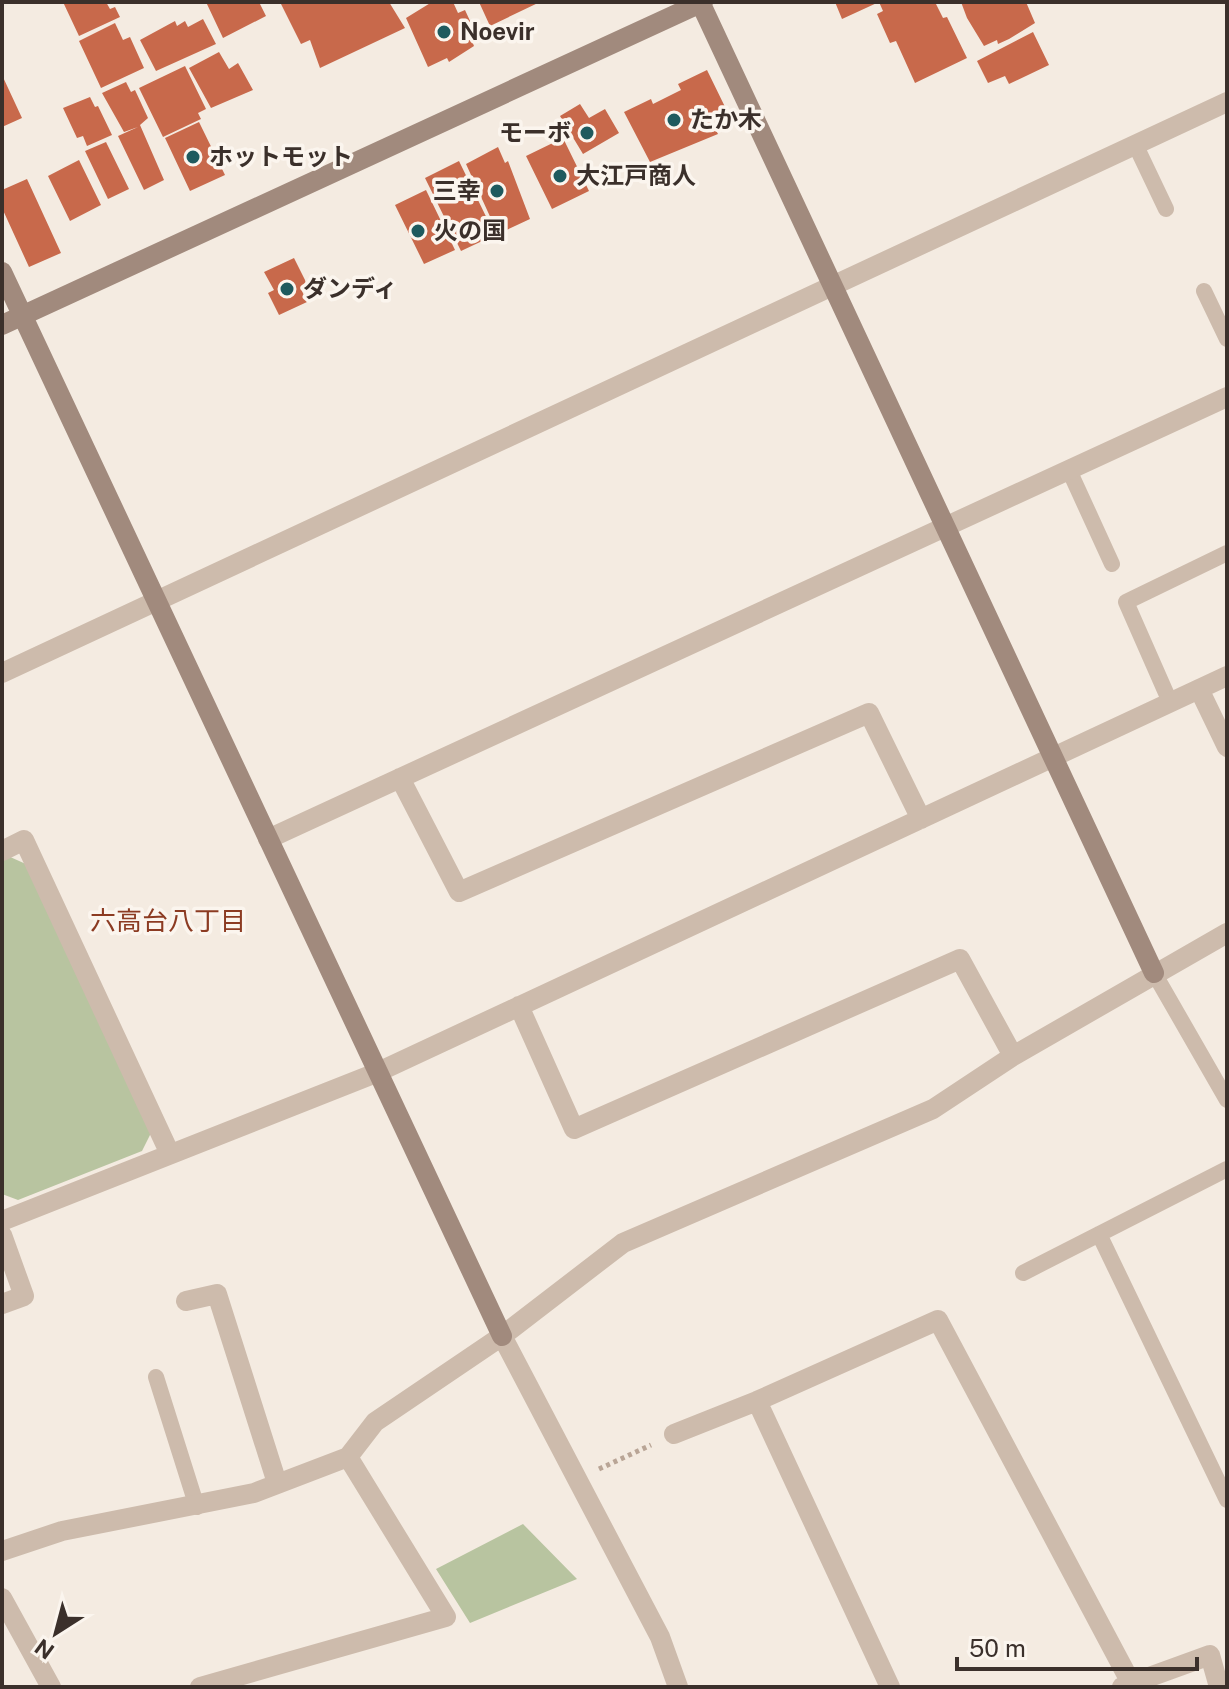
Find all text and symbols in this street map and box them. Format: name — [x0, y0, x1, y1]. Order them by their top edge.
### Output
place label: Noevir — [460, 17, 535, 45]
marker: Noevir — [435, 23, 453, 41]
place label: たか木 — [690, 105, 762, 133]
marker: たか木 — [665, 111, 683, 129]
place label: モーボ — [499, 118, 571, 146]
marker: モーボ — [578, 124, 596, 142]
place label: ホットモット — [209, 142, 353, 170]
marker: ホットモット — [184, 148, 202, 166]
place label: 大江戸商人 — [576, 161, 696, 189]
marker: 大江戸商人 — [551, 167, 569, 185]
place label: 三幸 — [433, 176, 481, 204]
marker: 三幸 — [488, 182, 506, 200]
place label: 火の国 — [434, 216, 506, 244]
marker: 火の国 — [409, 222, 427, 240]
place label: ダンディ — [303, 274, 397, 302]
marker: ダンディ — [278, 280, 296, 298]
district label: 六高台八丁目 — [90, 905, 246, 936]
north arrow — [16, 1593, 96, 1673]
scale bar — [957, 1621, 1197, 1671]
text: N — [30, 1634, 59, 1665]
text: 50 m — [969, 1634, 1026, 1662]

